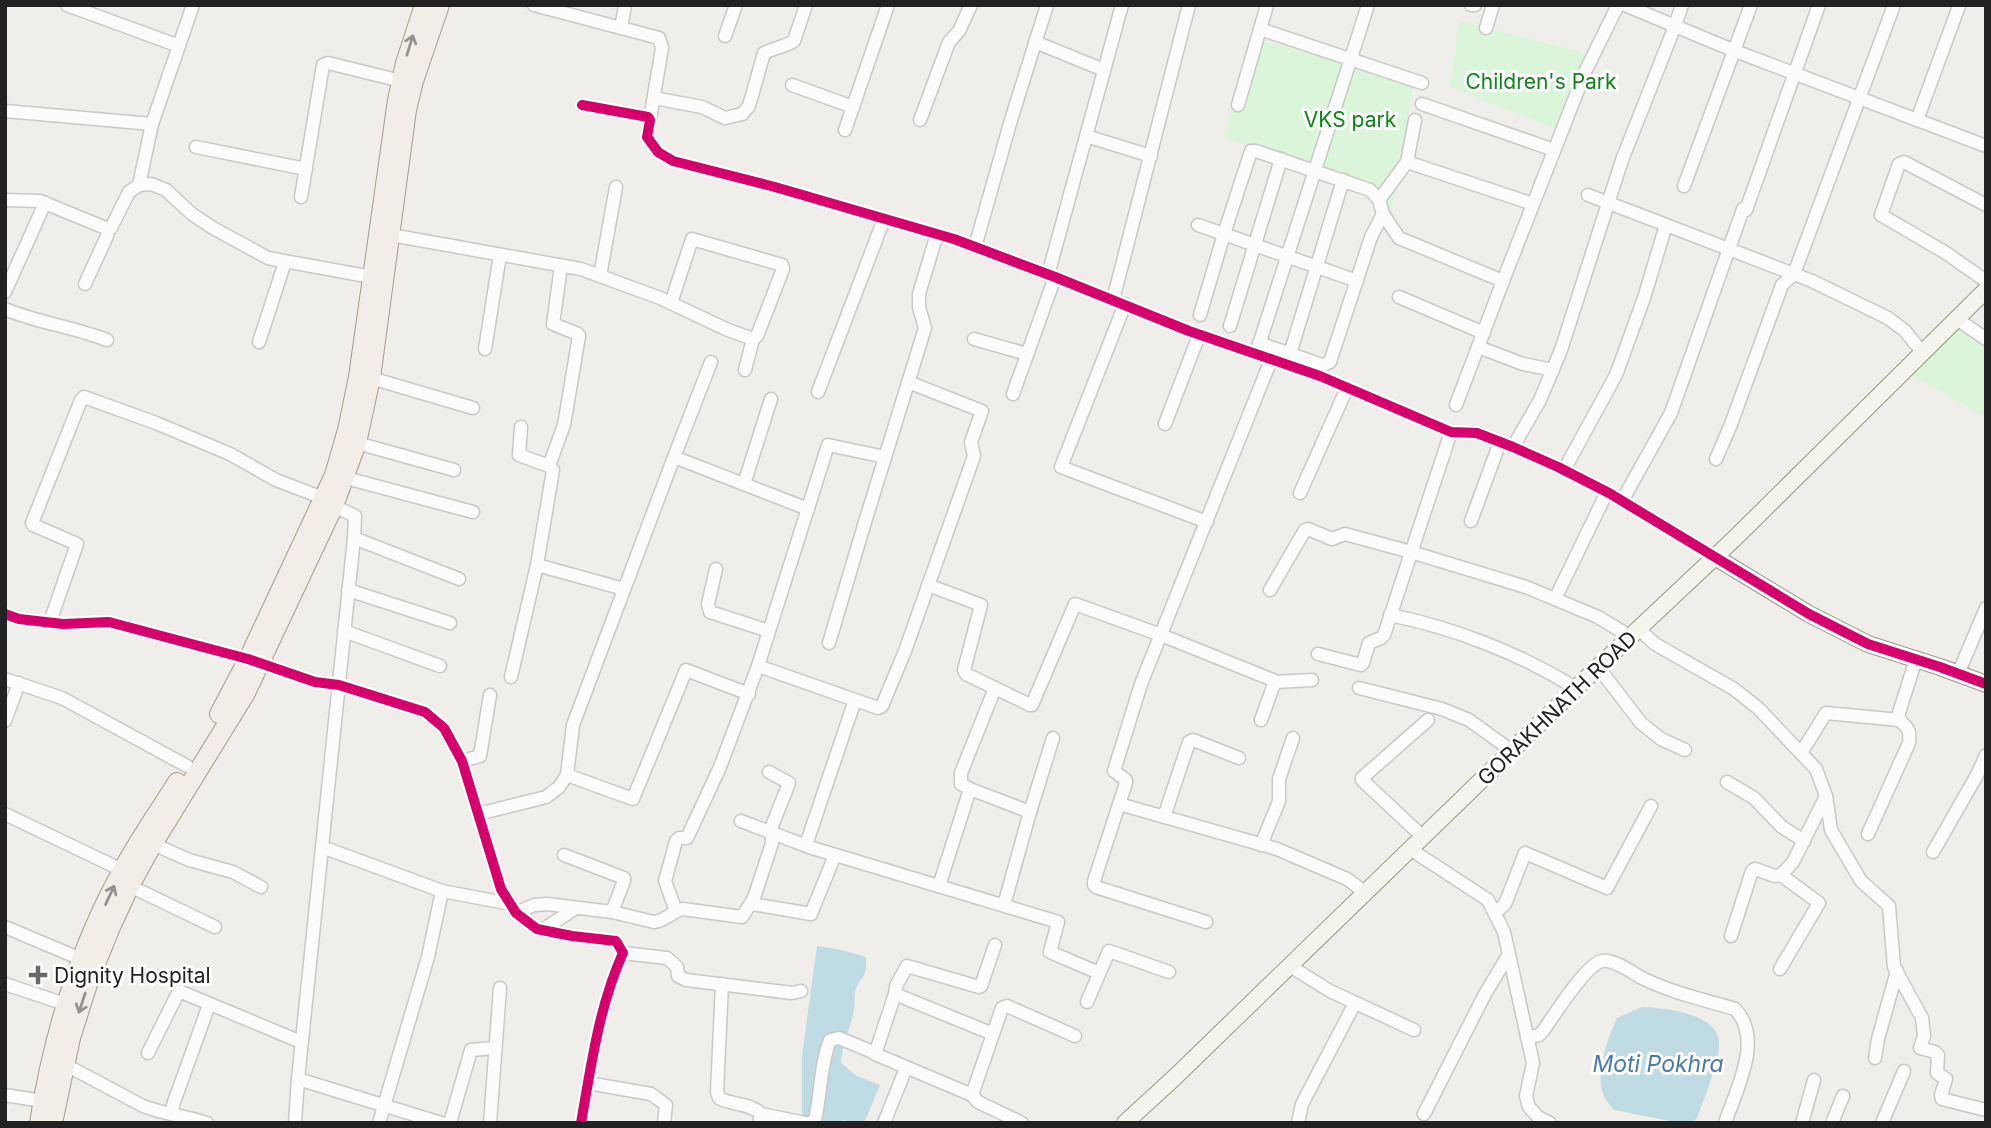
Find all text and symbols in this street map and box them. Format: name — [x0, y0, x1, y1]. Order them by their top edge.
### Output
one-way arrow — [405, 35, 417, 57]
park label: Children's Park — [1465, 69, 1617, 94]
park label: VKS park — [1304, 107, 1397, 132]
street label: GORAKHNATH ROAD — [1472, 626, 1642, 790]
one-way arrow — [104, 885, 117, 906]
place label: Dignity Hospital — [54, 963, 211, 988]
marker: Dignity Hospital — [28, 965, 48, 985]
one-way arrow — [75, 992, 87, 1014]
water label: Moti Pokhra — [1592, 1050, 1724, 1078]

